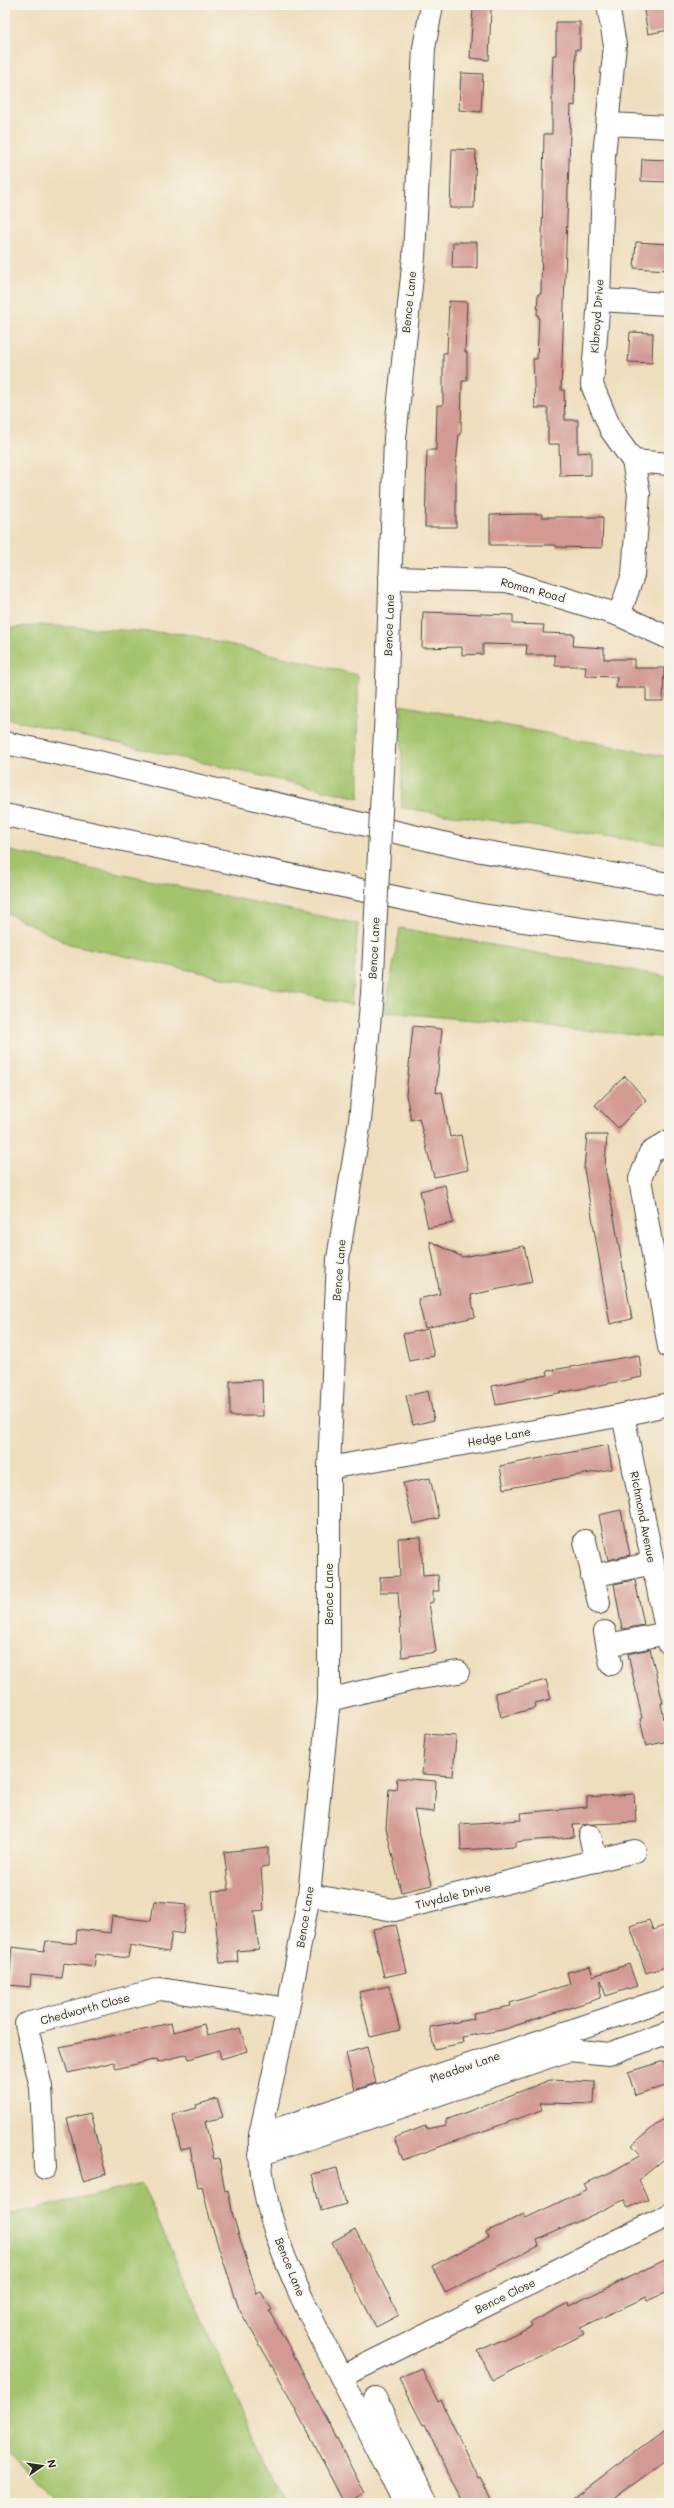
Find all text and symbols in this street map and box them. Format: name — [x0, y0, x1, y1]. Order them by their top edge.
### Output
street label: Bence Lane — [398, 270, 419, 334]
street label: Kibroyd Drive — [586, 278, 607, 354]
street label: Roman Road — [499, 574, 567, 605]
street label: Bence Lane — [380, 594, 397, 656]
street label: Bence Lane — [364, 916, 383, 979]
street label: Bence Lane — [328, 1238, 349, 1302]
street label: Hedge Lane — [466, 1424, 532, 1449]
street label: Richmond Avenue — [627, 1470, 660, 1564]
street label: Bence Lane — [321, 1563, 336, 1625]
street label: Tivydale Drive — [414, 1879, 492, 1912]
street label: Bence Lane — [292, 1885, 317, 1949]
street label: Chedworth Close — [38, 1989, 132, 2028]
street label: Meadow Lane — [428, 2047, 502, 2086]
street label: Bence Lane — [272, 2235, 309, 2299]
street label: Bence Close — [472, 2274, 538, 2317]
north arrow — [22, 2446, 62, 2486]
text: N — [44, 2458, 60, 2469]

